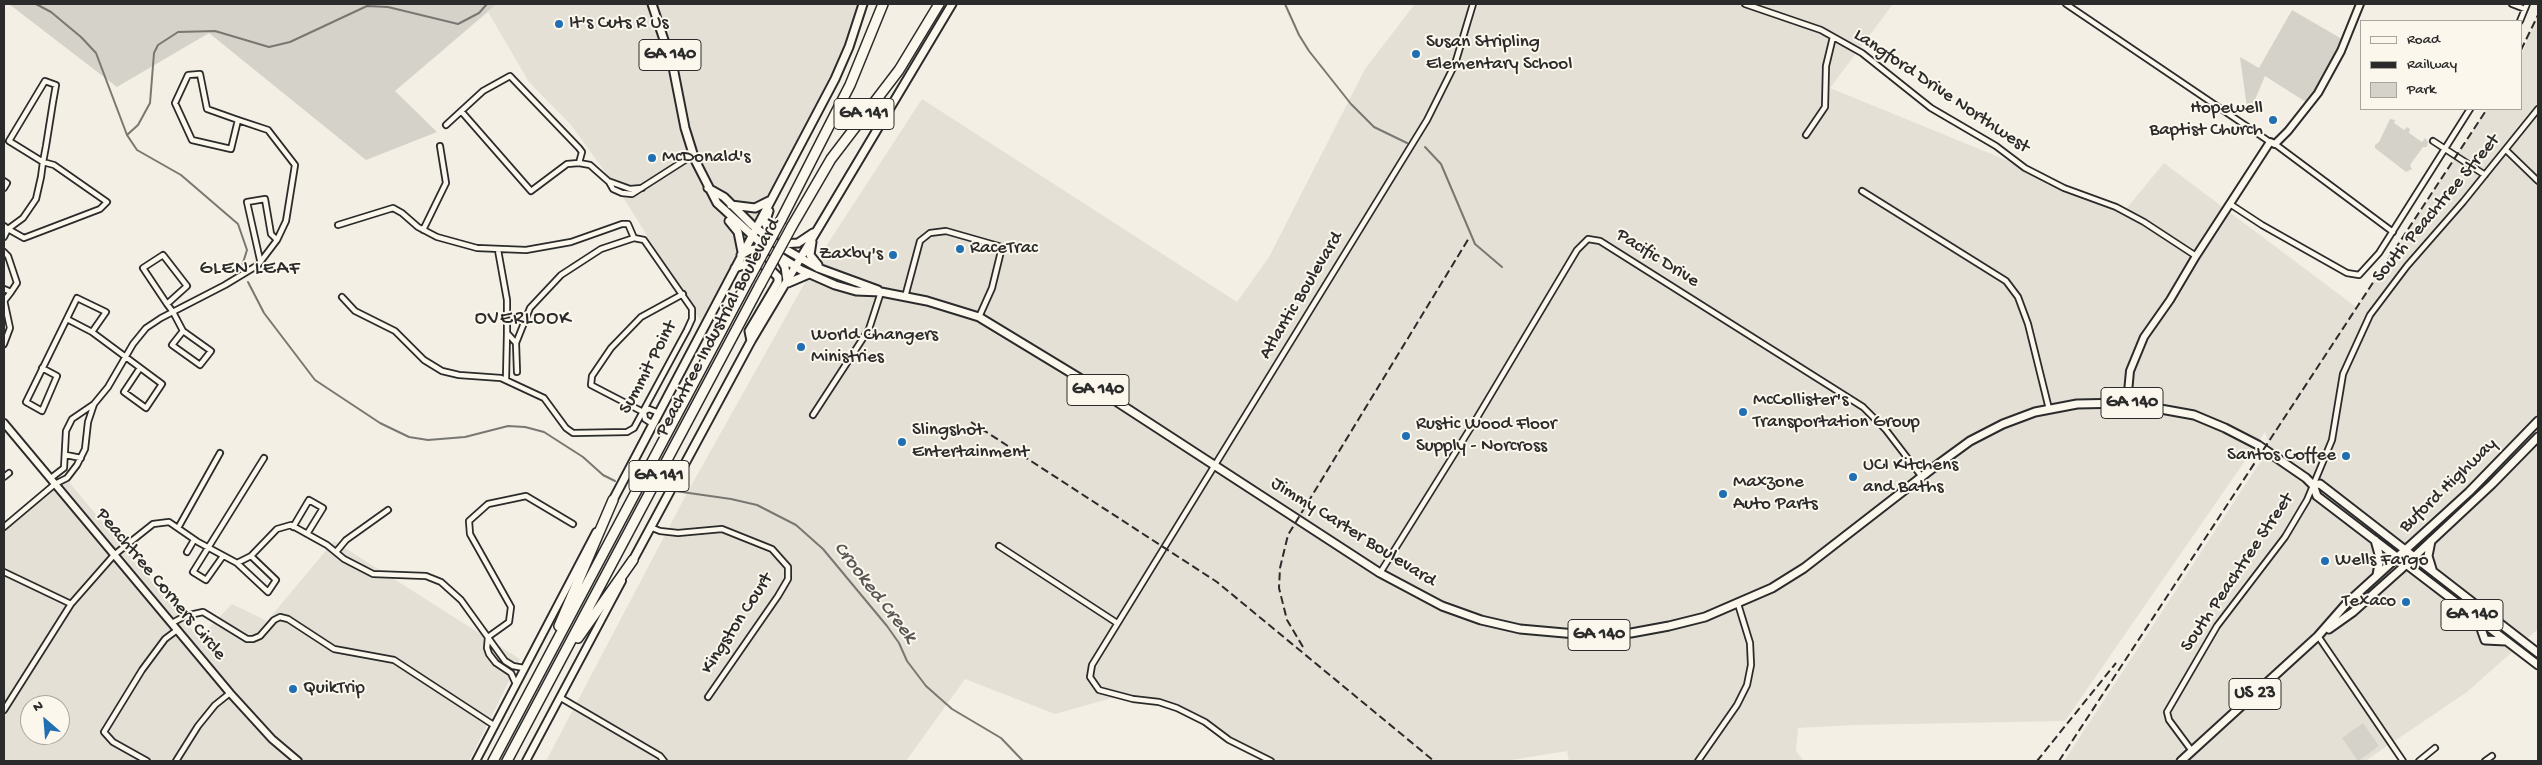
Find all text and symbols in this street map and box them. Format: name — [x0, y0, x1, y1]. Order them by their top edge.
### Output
place label: It's Cuts R Us — [569, 13, 669, 35]
marker: It's Cuts R Us — [553, 18, 565, 30]
legend — [2360, 20, 2522, 110]
street label: Langford Drive Northwest — [1849, 25, 2033, 159]
text: Road — [2407, 31, 2440, 49]
place label: Susan Stripling Elementary School — [1426, 32, 1572, 76]
road number: GA 140 — [639, 40, 701, 70]
marker: Susan Stripling Elementary School — [1410, 48, 1422, 60]
text: Railway — [2407, 56, 2457, 74]
text: Park — [2407, 81, 2436, 99]
road number: GA 141 — [834, 98, 894, 130]
place label: Hopewell Baptist Church — [2149, 98, 2263, 142]
marker: Hopewell Baptist Church — [2267, 114, 2279, 126]
street label: South Peachtree Street — [2368, 130, 2506, 288]
place label: McDonald's — [662, 147, 751, 169]
marker: McDonald's — [646, 152, 658, 164]
street label: Peachtree Industrial Boulevard — [652, 215, 786, 441]
street label: Pacific Drive — [1611, 224, 1703, 294]
street label: Atlantic Boulevard — [1255, 228, 1349, 364]
place label: RaceTrac — [970, 238, 1038, 260]
marker: RaceTrac — [954, 243, 966, 255]
place label: Zaxby's — [819, 244, 883, 266]
marker: Zaxby's — [887, 249, 899, 261]
district label: GLEN LEAF — [198, 258, 302, 282]
district label: OVERLOOK — [474, 308, 572, 332]
street label: Summit Point — [615, 317, 683, 419]
place label: World Changers Ministries — [811, 325, 938, 369]
marker: World Changers Ministries — [795, 341, 807, 353]
road number: GA 140 — [1067, 374, 1129, 406]
road number: GA 140 — [2101, 388, 2163, 418]
place label: McCollister's Transportation Group — [1753, 390, 1920, 434]
marker: McCollister's Transportation Group — [1737, 406, 1749, 418]
place label: Rustic Wood Floor Supply - Norcross — [1416, 414, 1557, 458]
place label: Slingshot Entertainment — [912, 420, 1029, 464]
marker: Rustic Wood Floor Supply - Norcross — [1400, 430, 1412, 442]
street label: Buford Highway — [2395, 434, 2503, 538]
marker: Slingshot Entertainment — [896, 436, 908, 448]
place label: Santos Coffee — [2227, 445, 2336, 467]
marker: Santos Coffee — [2340, 450, 2352, 462]
place label: UCI Kitchens and Baths — [1863, 455, 1958, 499]
road number: GA 141 — [629, 461, 689, 492]
marker: UCI Kitchens and Baths — [1847, 471, 1859, 483]
place label: Maxzone Auto Parts — [1733, 472, 1818, 516]
street label: Jimmy Carter Boulevard — [1266, 473, 1440, 593]
marker: Maxzone Auto Parts — [1717, 488, 1729, 500]
street label: South Peachtree Street — [2176, 489, 2300, 657]
street label: Peachtree Corners Circle — [90, 504, 230, 666]
water label: Crooked Creek — [827, 538, 921, 648]
place label: Wells Fargo — [2335, 550, 2428, 572]
marker: Wells Fargo — [2319, 555, 2331, 567]
street label: Kingston Court — [697, 569, 779, 679]
place label: Texaco — [2342, 591, 2396, 613]
marker: Texaco — [2400, 596, 2412, 608]
road number: GA 140 — [2441, 600, 2503, 630]
road number: GA 140 — [1568, 620, 1630, 650]
place label: QuikTrip — [303, 678, 365, 700]
road number: US 23 — [2229, 679, 2281, 710]
marker: QuikTrip — [287, 683, 299, 695]
north arrow — [20, 695, 70, 745]
text: N — [30, 697, 46, 717]

